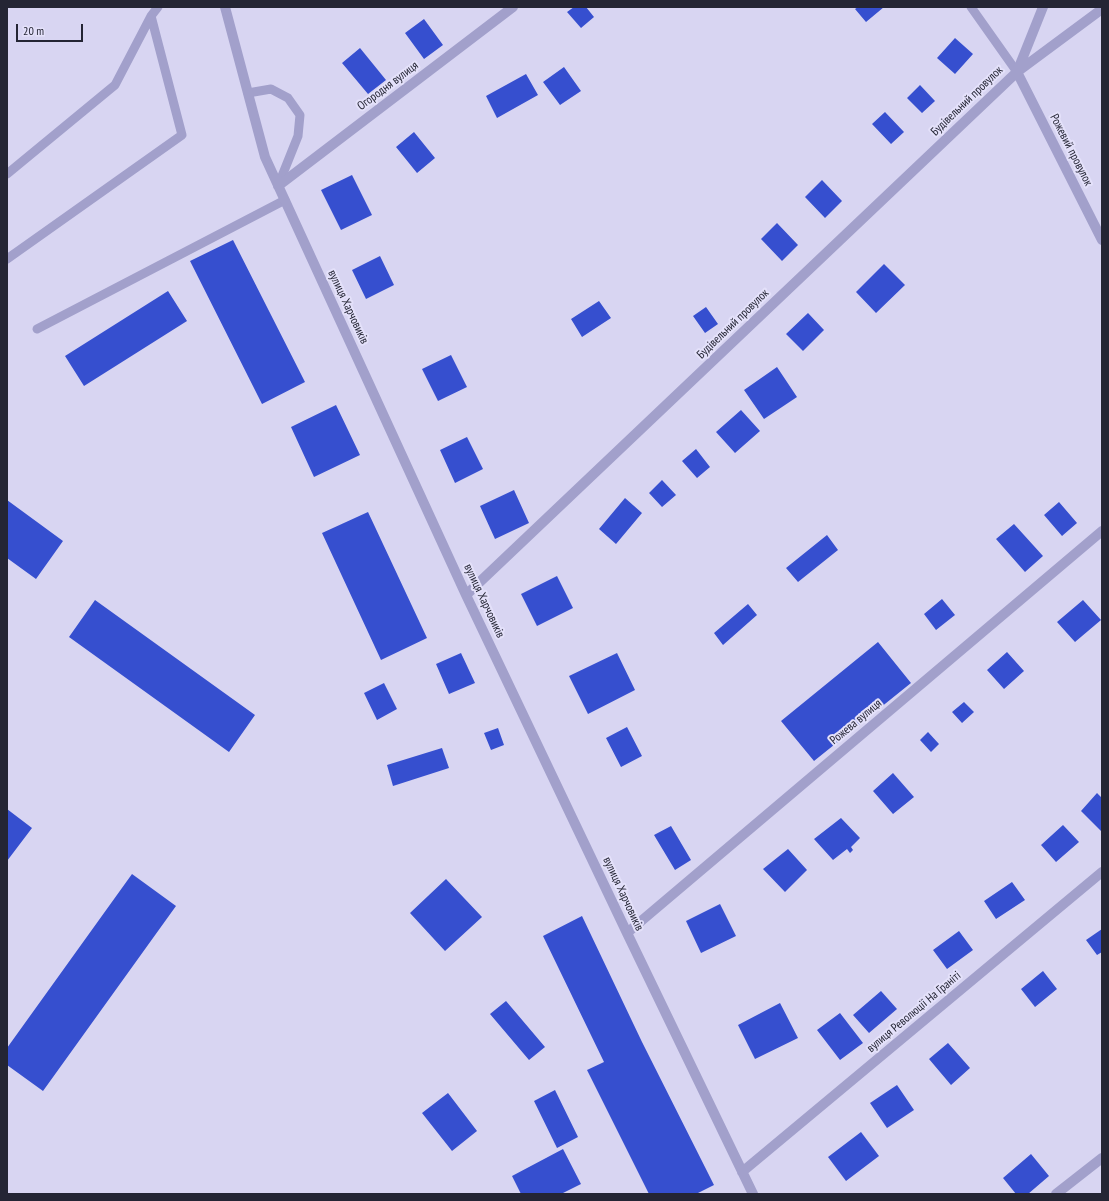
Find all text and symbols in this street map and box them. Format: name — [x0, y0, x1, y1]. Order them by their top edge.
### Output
scale bar — [18, 16, 85, 42]
text: 20 m — [23, 23, 44, 38]
street label: Огородня вулиця — [355, 58, 421, 114]
street label: Будівельний провулок — [928, 63, 1006, 139]
street label: Рожевий провулок — [1047, 112, 1095, 188]
street label: вулиця Харчовиків — [325, 268, 371, 346]
street label: Будівельний провулок — [694, 286, 772, 362]
street label: вулиця Харчовиків — [461, 562, 507, 640]
street label: Рожева вулиця — [827, 696, 885, 748]
street label: вулиця Харчовиків — [600, 855, 646, 933]
street label: вулиця Революції На Граніті — [864, 968, 964, 1056]

